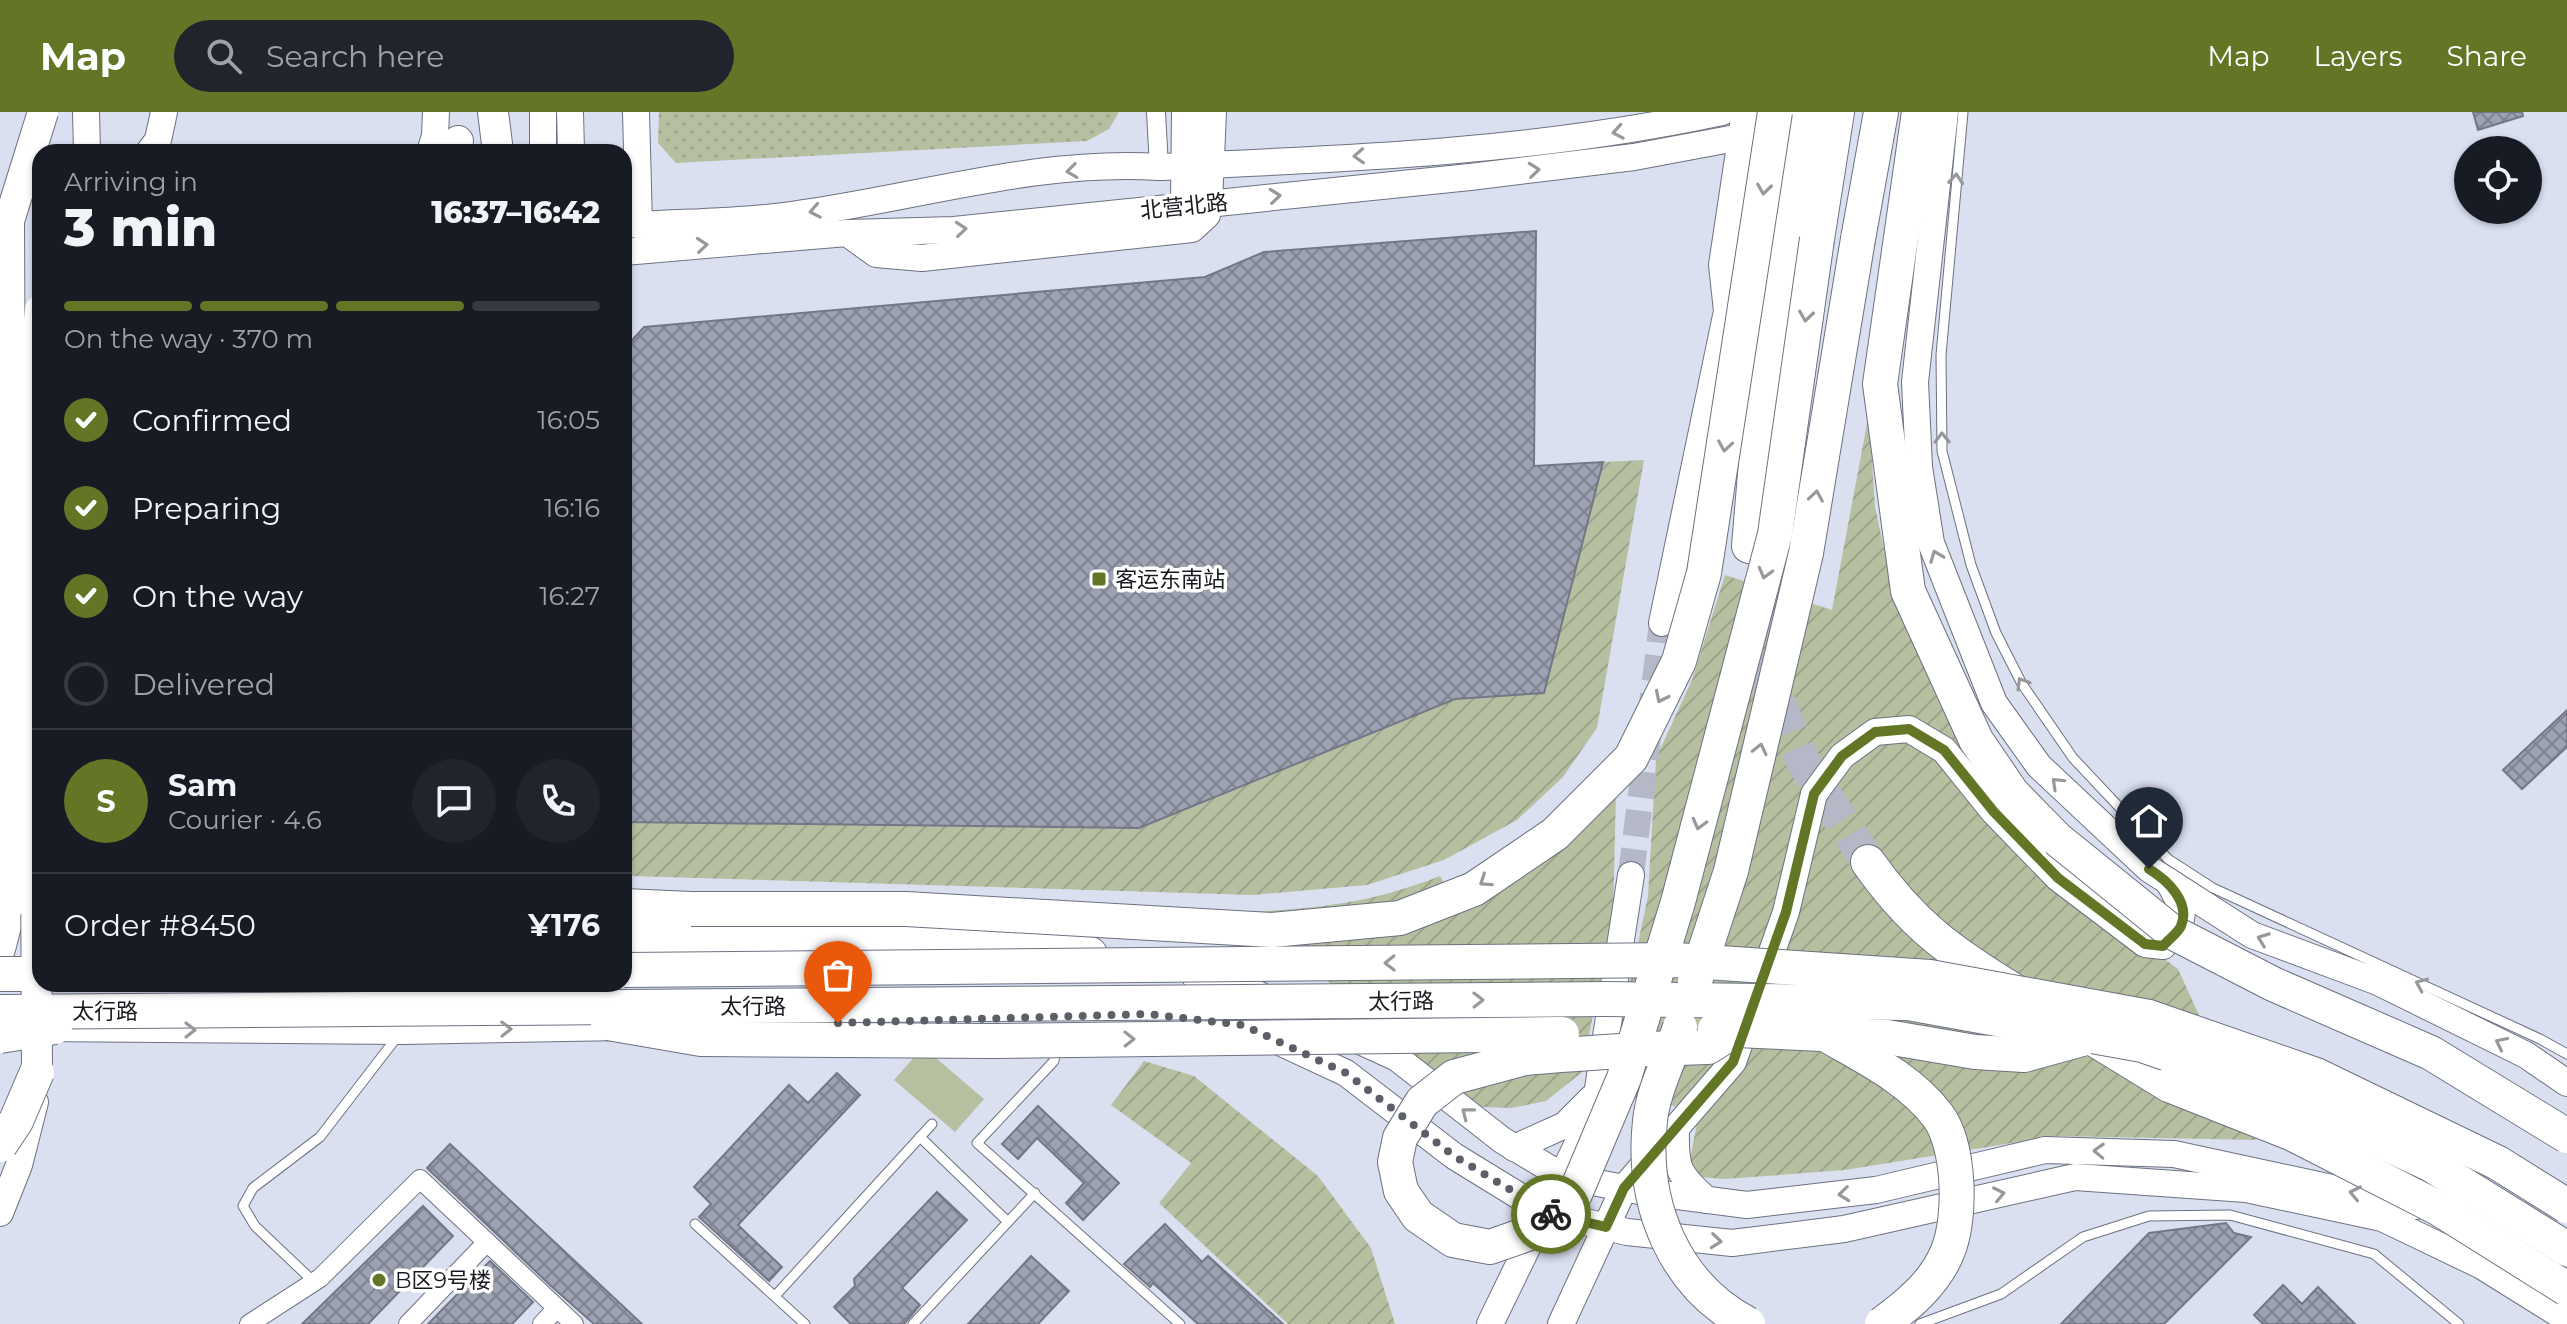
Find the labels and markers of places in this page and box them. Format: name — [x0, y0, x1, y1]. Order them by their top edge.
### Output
place label: 客运东南站 — [1115, 566, 1225, 593]
marker: 客运东南站 — [1090, 570, 1108, 588]
pin — [2115, 787, 2183, 869]
pin — [804, 941, 872, 1023]
place label: B区9号楼 — [395, 1267, 491, 1294]
marker: B区9号楼 — [370, 1271, 388, 1289]

